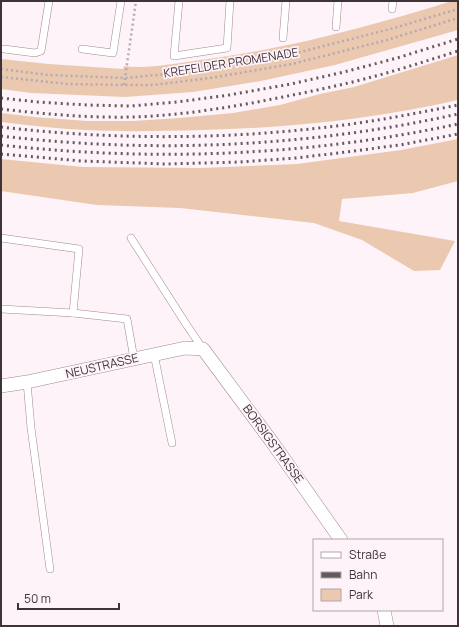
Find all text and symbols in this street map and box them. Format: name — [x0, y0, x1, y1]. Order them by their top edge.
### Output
street label: KREFELDER PROMENADE — [162, 43, 300, 82]
street label: NEUSTRASSE — [64, 349, 140, 382]
street label: BORSIGSTRASSE — [239, 401, 308, 487]
legend — [313, 539, 443, 611]
text: Straße — [349, 546, 386, 563]
text: Bahn — [349, 566, 377, 583]
scale bar — [18, 585, 119, 611]
text: Park — [349, 586, 374, 603]
text: 50 m — [24, 590, 51, 607]

